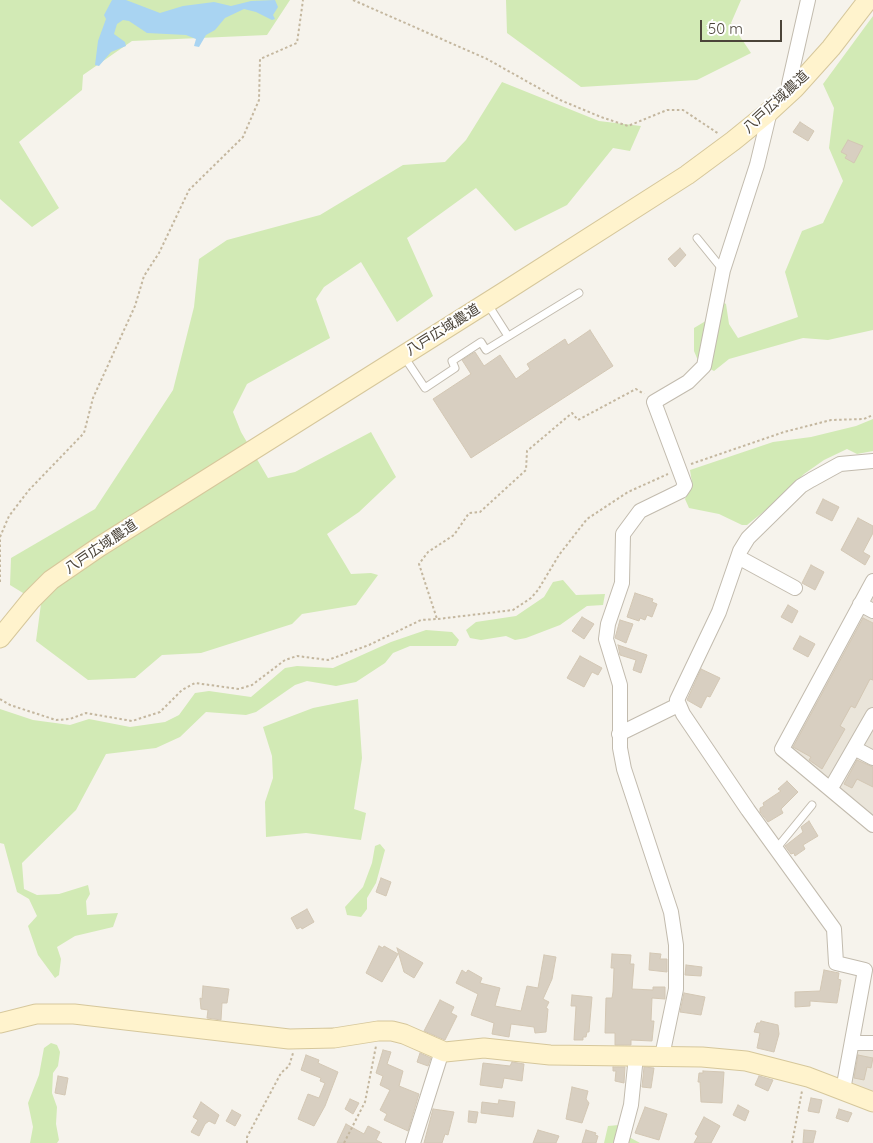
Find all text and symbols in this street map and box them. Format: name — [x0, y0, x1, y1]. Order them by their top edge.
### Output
scale bar — [703, 10, 786, 42]
text: 50 m — [708, 19, 743, 38]
street label: 八戸広域農道 — [740, 67, 812, 137]
street label: 八戸広域農道 — [403, 301, 483, 359]
street label: 八戸広域農道 — [61, 517, 141, 577]

